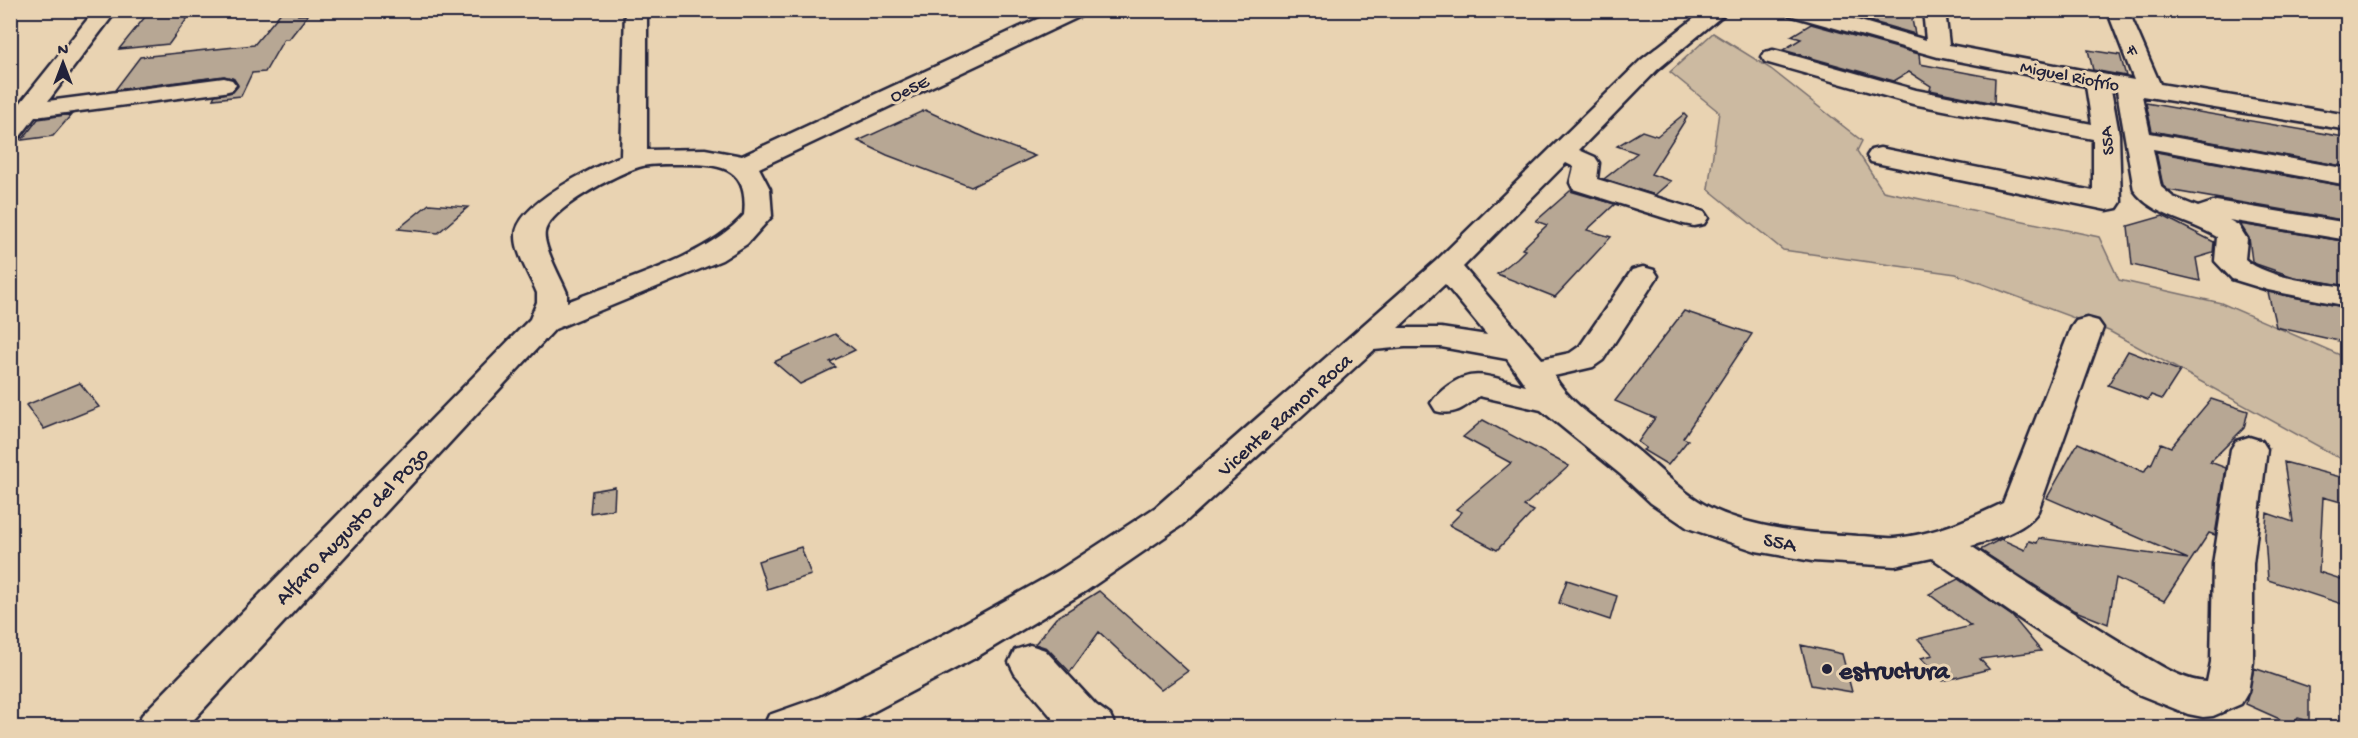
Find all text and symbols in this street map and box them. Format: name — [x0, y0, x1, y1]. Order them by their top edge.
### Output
north arrow — [33, 33, 93, 93]
text: N — [58, 42, 69, 61]
street label: F — [2119, 42, 2142, 60]
street label: Miguel Riofrío — [2018, 58, 2121, 97]
street label: Oe5E — [887, 72, 934, 108]
street label: S5A — [2096, 124, 2120, 156]
street label: Vicente Ramon Roca — [1213, 349, 1360, 484]
street label: Alfaro Augusto del Pozo — [272, 443, 436, 612]
street label: S5A — [1761, 529, 1800, 560]
place label: estructura — [1838, 658, 1951, 689]
marker: estructura — [1820, 662, 1834, 676]

